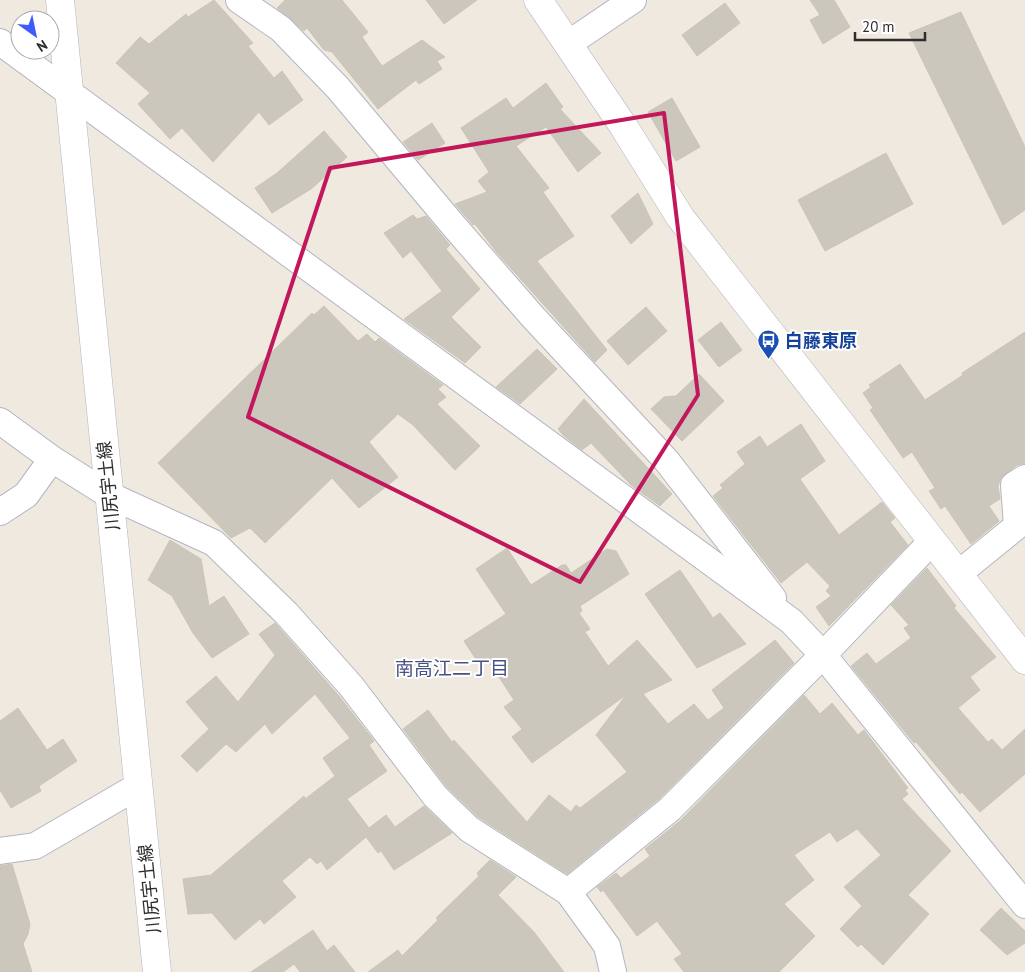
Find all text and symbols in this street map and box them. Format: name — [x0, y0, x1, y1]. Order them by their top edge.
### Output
north arrow — [10, 10, 60, 60]
scale bar — [855, 10, 925, 42]
text: 20 m — [862, 17, 895, 36]
text: N — [33, 36, 51, 56]
bus stop icon: 白藤東原 — [757, 328, 781, 359]
place label: 白藤東原 — [785, 329, 857, 352]
street label: 川尻宇土線 — [92, 440, 124, 532]
district label: 南高江二丁目 — [395, 656, 509, 680]
street label: 川尻宇土線 — [133, 843, 165, 935]

